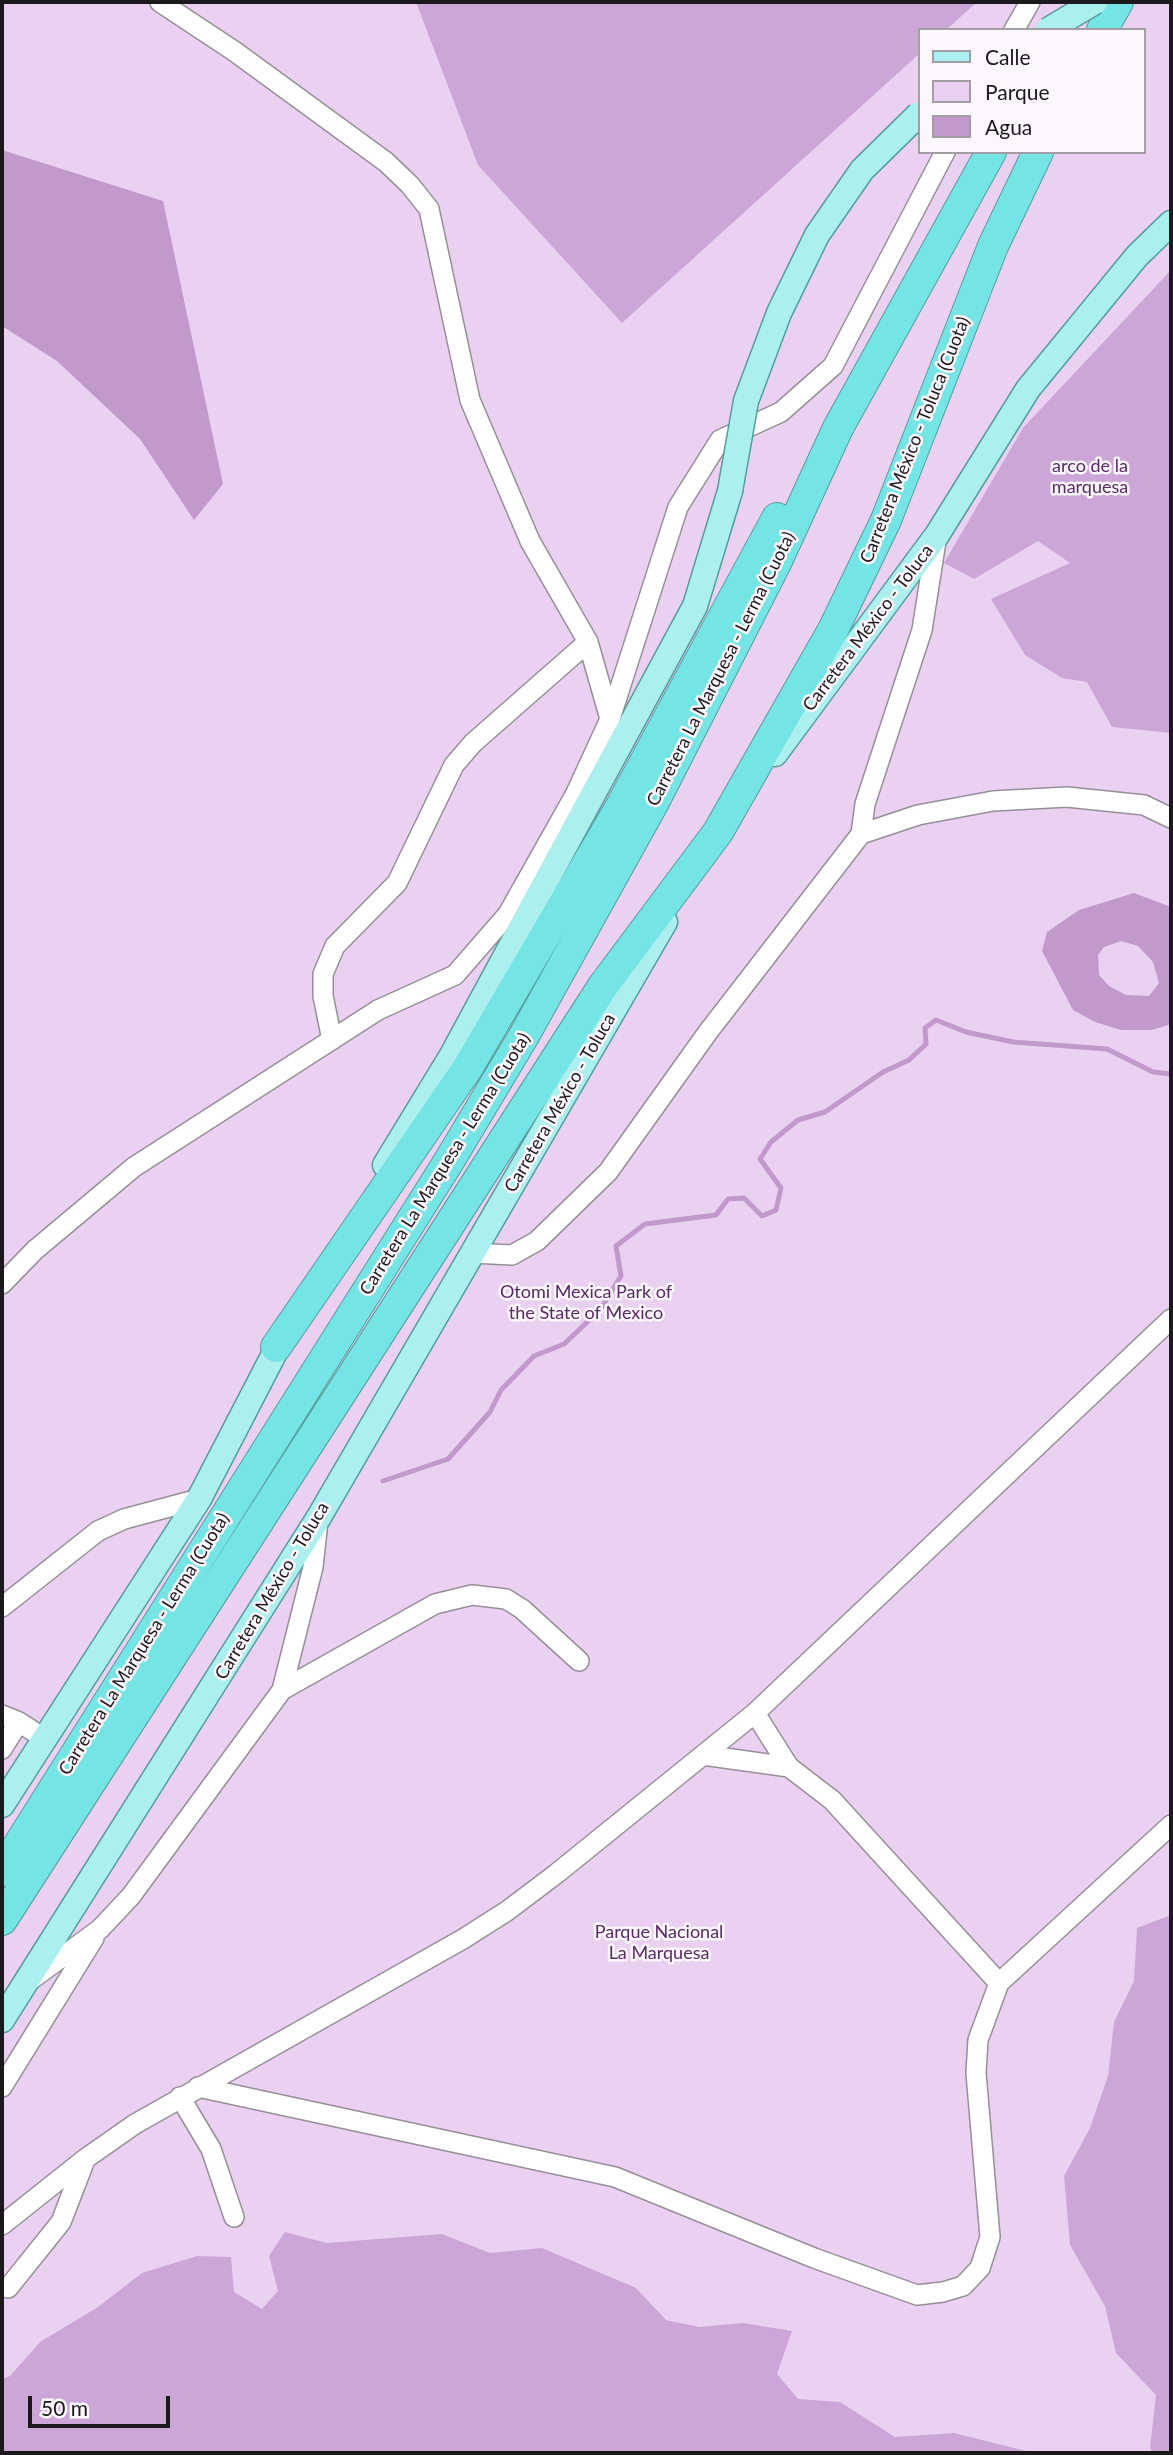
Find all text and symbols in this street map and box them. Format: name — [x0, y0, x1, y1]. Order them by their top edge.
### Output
legend — [918, 28, 1145, 154]
text: Calle — [985, 44, 1030, 69]
text: Parque — [985, 79, 1050, 104]
text: Agua — [985, 114, 1032, 139]
street label: Carretera México - Toluca (Cuota) — [856, 314, 974, 566]
park label: arco de la marquesa — [1052, 455, 1128, 498]
street label: Carretera La Marquesa - Lerma (Cuota) — [642, 528, 800, 810]
street label: Carretera México - Toluca — [798, 540, 938, 716]
street label: Carretera México - Toluca — [500, 1010, 620, 1196]
street label: Carretera La Marquesa - Lerma (Cuota) — [355, 1029, 535, 1299]
park label: Otomi Mexica Park of the State of Mexico — [500, 1281, 672, 1324]
street label: Carretera México - Toluca — [210, 1498, 334, 1684]
street label: Carretera La Marquesa - Lerma (Cuota) — [54, 1509, 234, 1779]
park label: Parque Nacional La Marquesa — [595, 1921, 723, 1964]
scale bar — [32, 2382, 173, 2426]
text: 50 m — [41, 2395, 88, 2420]

